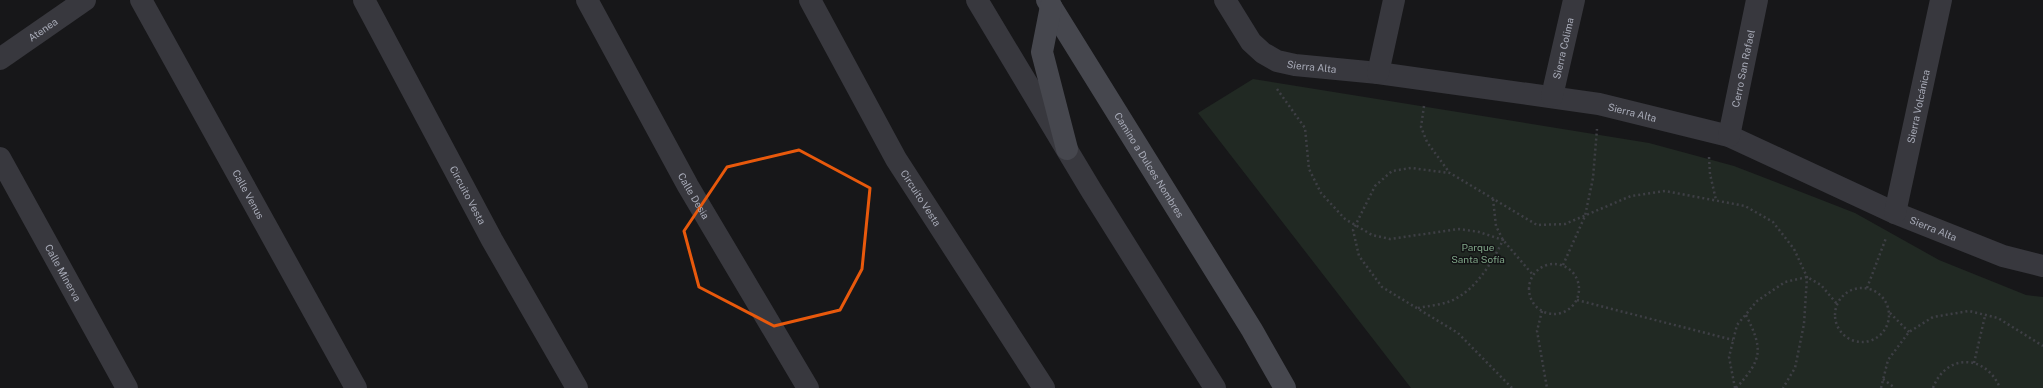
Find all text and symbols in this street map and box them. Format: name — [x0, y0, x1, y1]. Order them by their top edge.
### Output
street label: Atenea — [26, 15, 60, 44]
street label: Sierra Colima — [1550, 16, 1576, 80]
street label: Cerro San Rafael — [1729, 28, 1757, 108]
street label: Sierra Alta — [1286, 57, 1337, 75]
street label: Sierra Volcánica — [1904, 69, 1932, 144]
street label: Sierra Alta — [1607, 100, 1658, 124]
street label: Camino a Dulces Nombres — [1112, 110, 1187, 220]
street label: Circuito Vesta — [447, 164, 489, 226]
street label: Calle Venus — [230, 167, 267, 221]
street label: Circuito Vesta — [898, 167, 944, 228]
street label: Calle Desia — [676, 170, 712, 221]
street label: Sierra Alta — [1908, 214, 1959, 243]
park label: Parque Santa Sofía — [1451, 241, 1505, 265]
street label: Calle Minerva — [43, 242, 84, 303]

